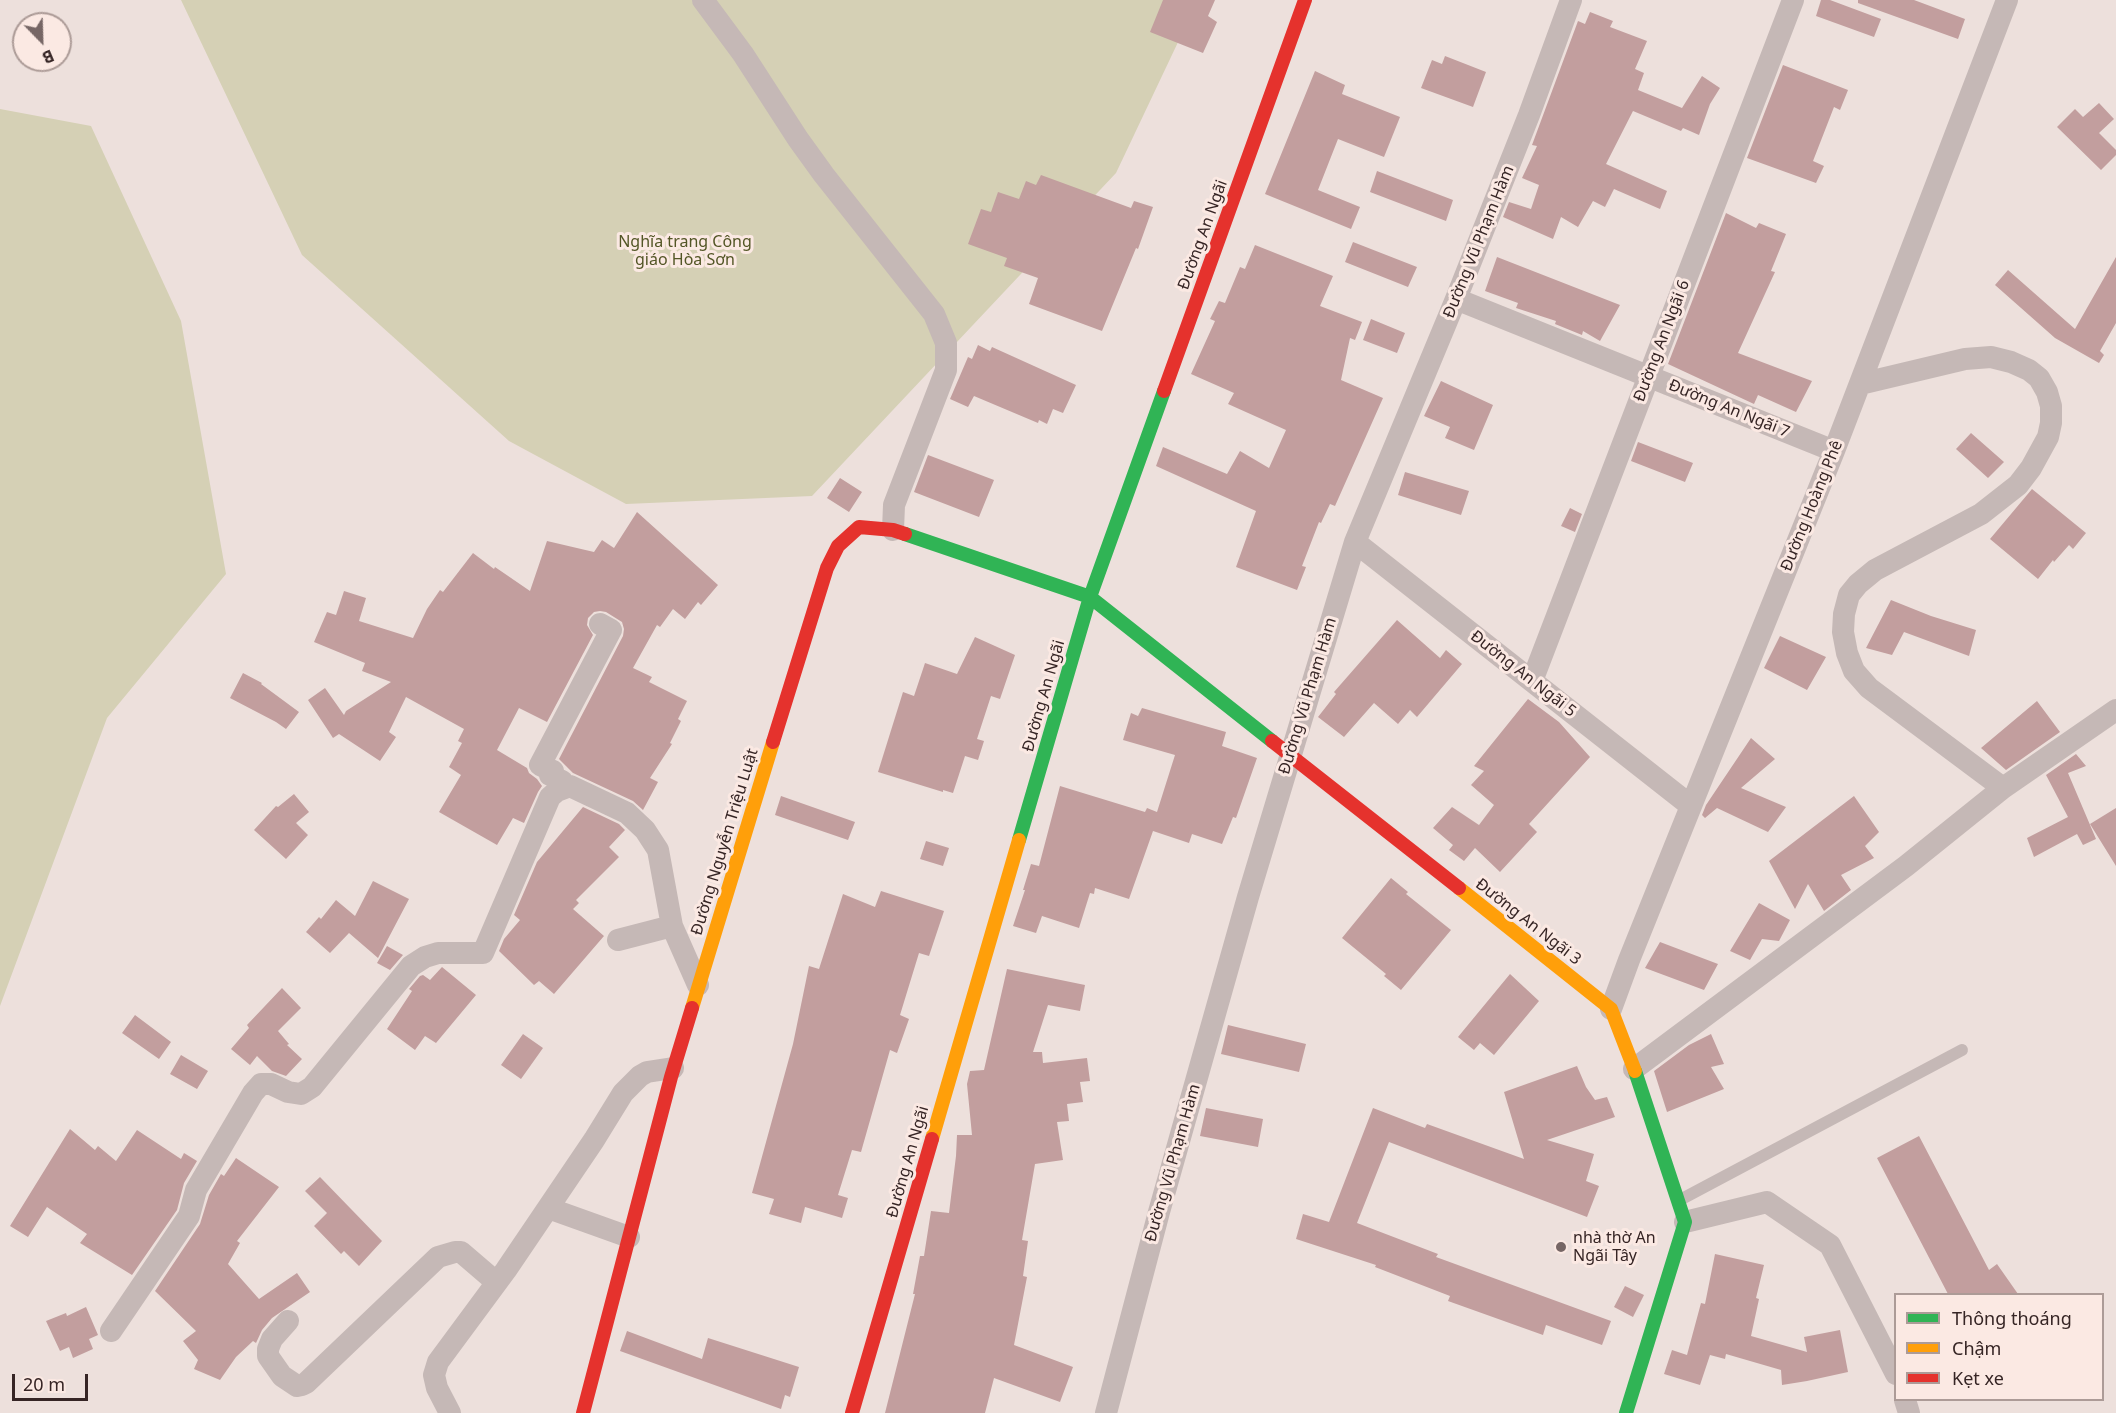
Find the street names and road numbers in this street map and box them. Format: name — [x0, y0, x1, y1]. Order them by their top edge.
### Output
street label: Đường Vũ Phạm Hàm — [1440, 163, 1518, 321]
street label: Đường An Ngãi — [1174, 177, 1232, 293]
street label: Đường An Ngãi 6 — [1630, 277, 1694, 405]
street label: Đường An Ngãi 7 — [1666, 376, 1792, 442]
street label: Đường Hoàng Phê — [1777, 438, 1847, 574]
street label: Đường Vũ Phạm Hàm — [1275, 615, 1341, 777]
street label: Đường An Ngãi 5 — [1466, 627, 1580, 721]
street label: Đường An Ngãi — [1019, 638, 1069, 754]
street label: Đường Nguyễn Triệu Luật — [687, 746, 763, 938]
street label: Đường An Ngãi 3 — [1471, 875, 1585, 969]
street label: Đường Vũ Phạm Hàm — [1141, 1082, 1205, 1244]
street label: Đường An Ngãi — [883, 1104, 933, 1220]

